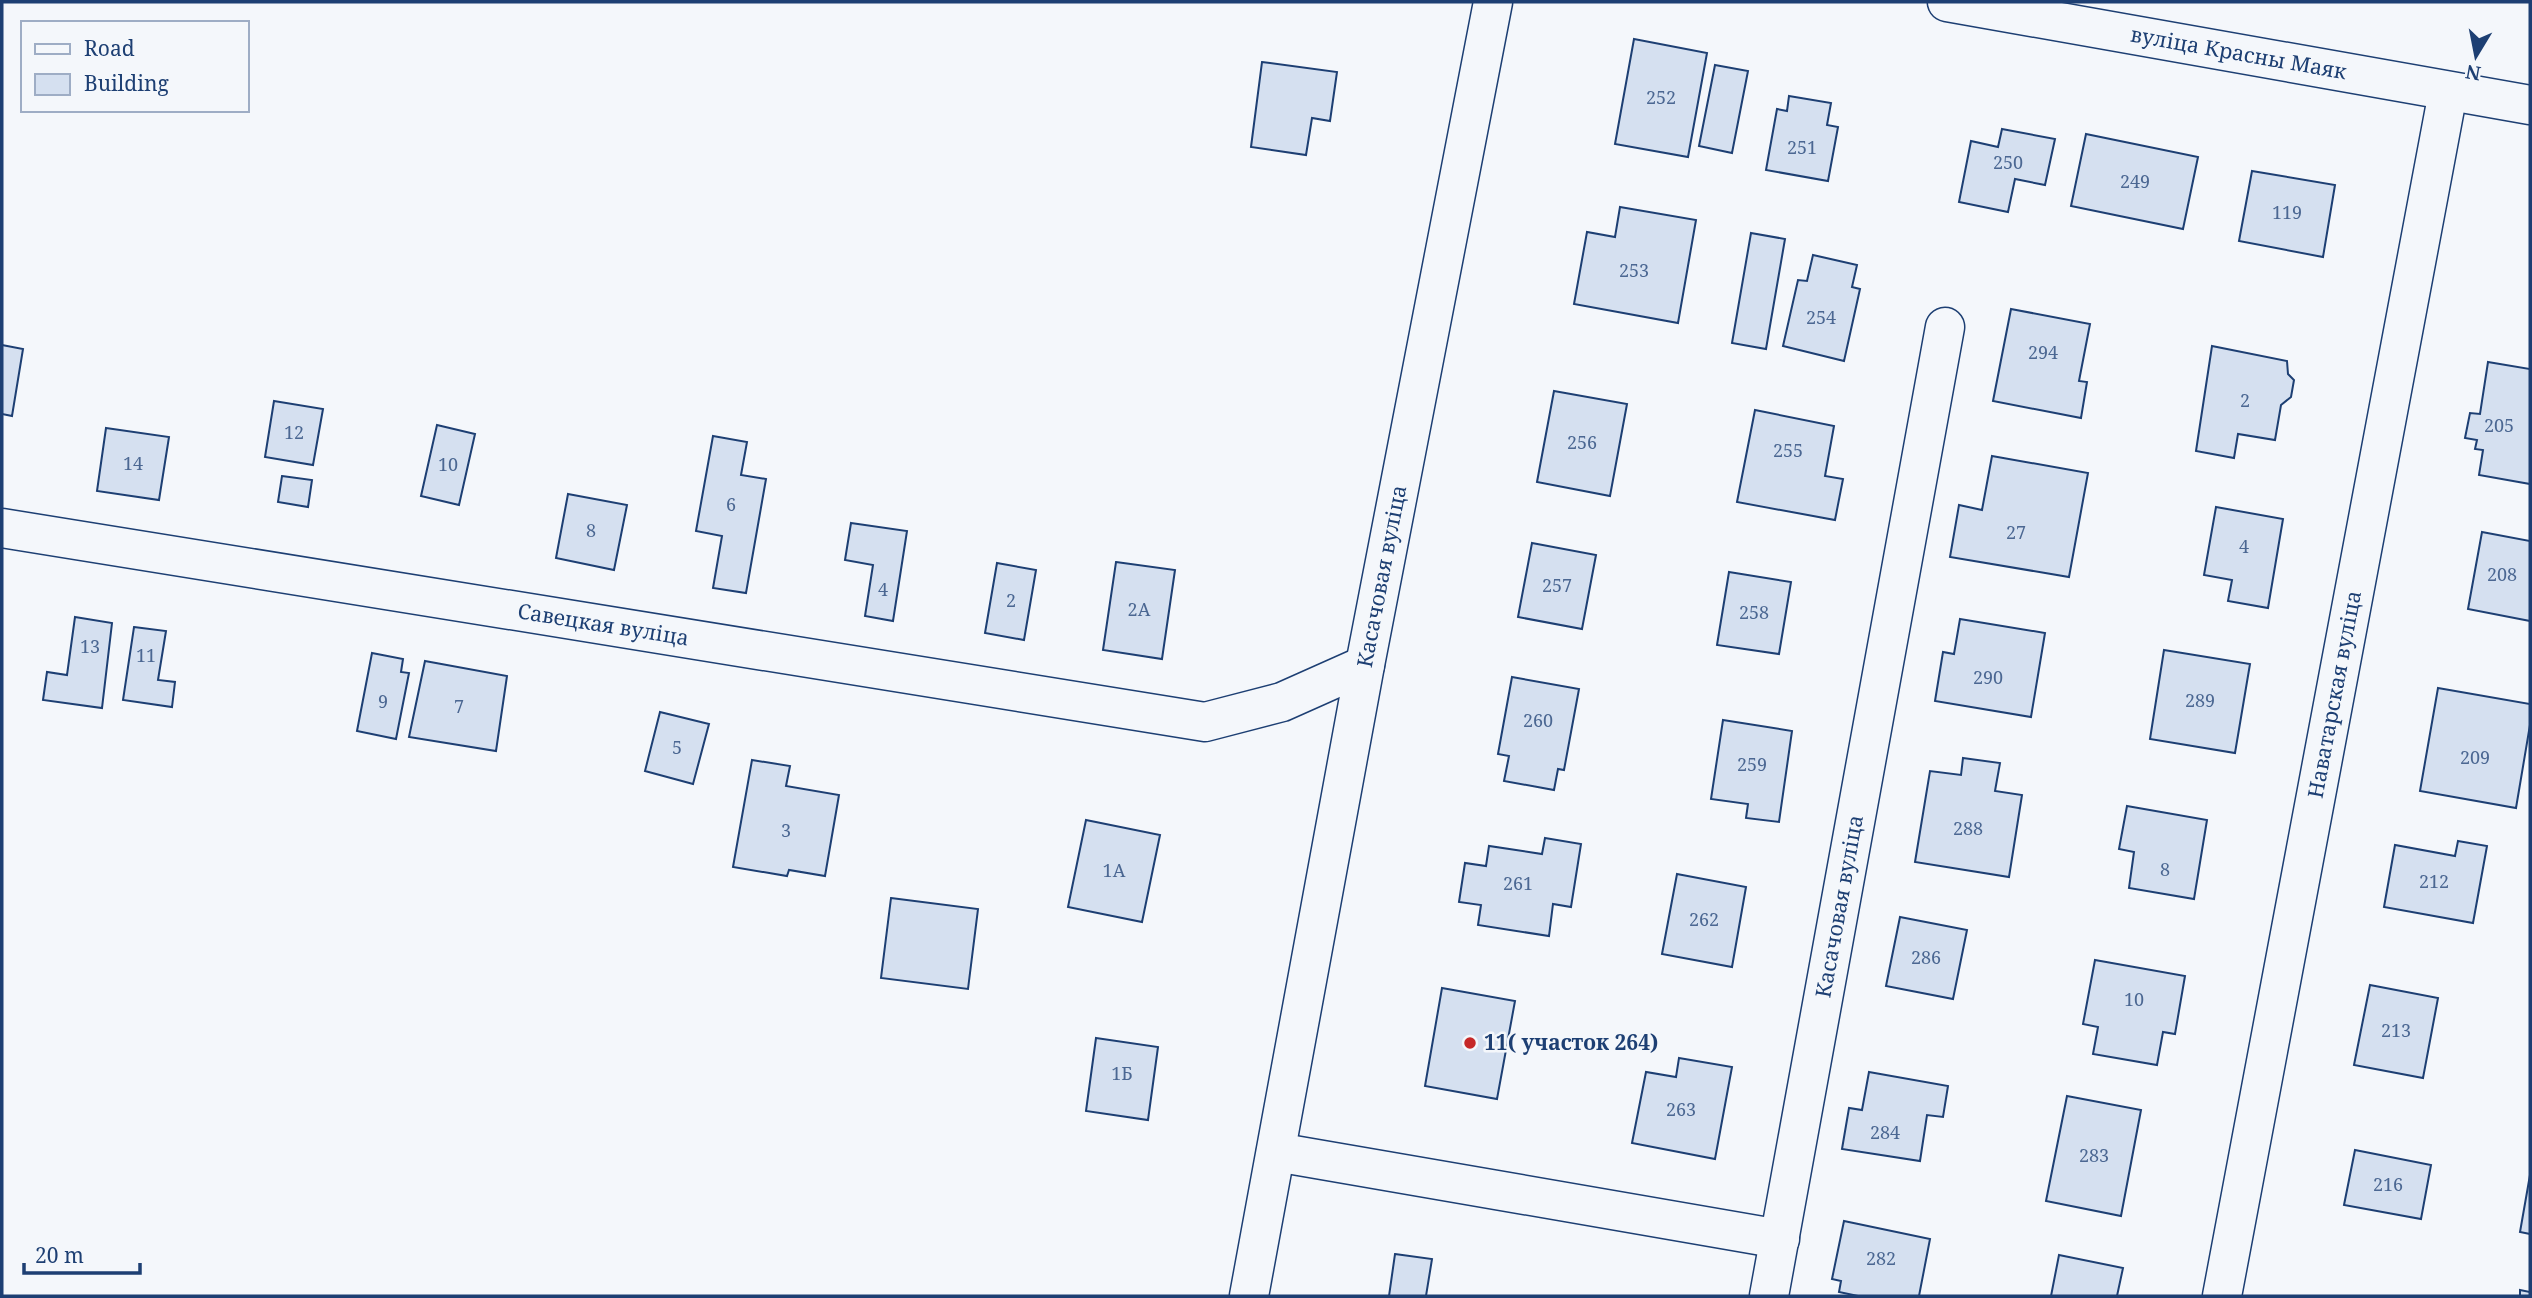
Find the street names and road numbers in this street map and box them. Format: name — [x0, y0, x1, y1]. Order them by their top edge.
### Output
street label: вуліца Красны Маяк — [2129, 20, 2349, 85]
street label: Касачовая вуліца — [1350, 482, 1412, 670]
street label: Наватарская вуліца — [2301, 588, 2367, 800]
street label: Савецкая вуліца — [516, 596, 691, 652]
street label: Касачовая вуліца — [1808, 813, 1869, 1000]

